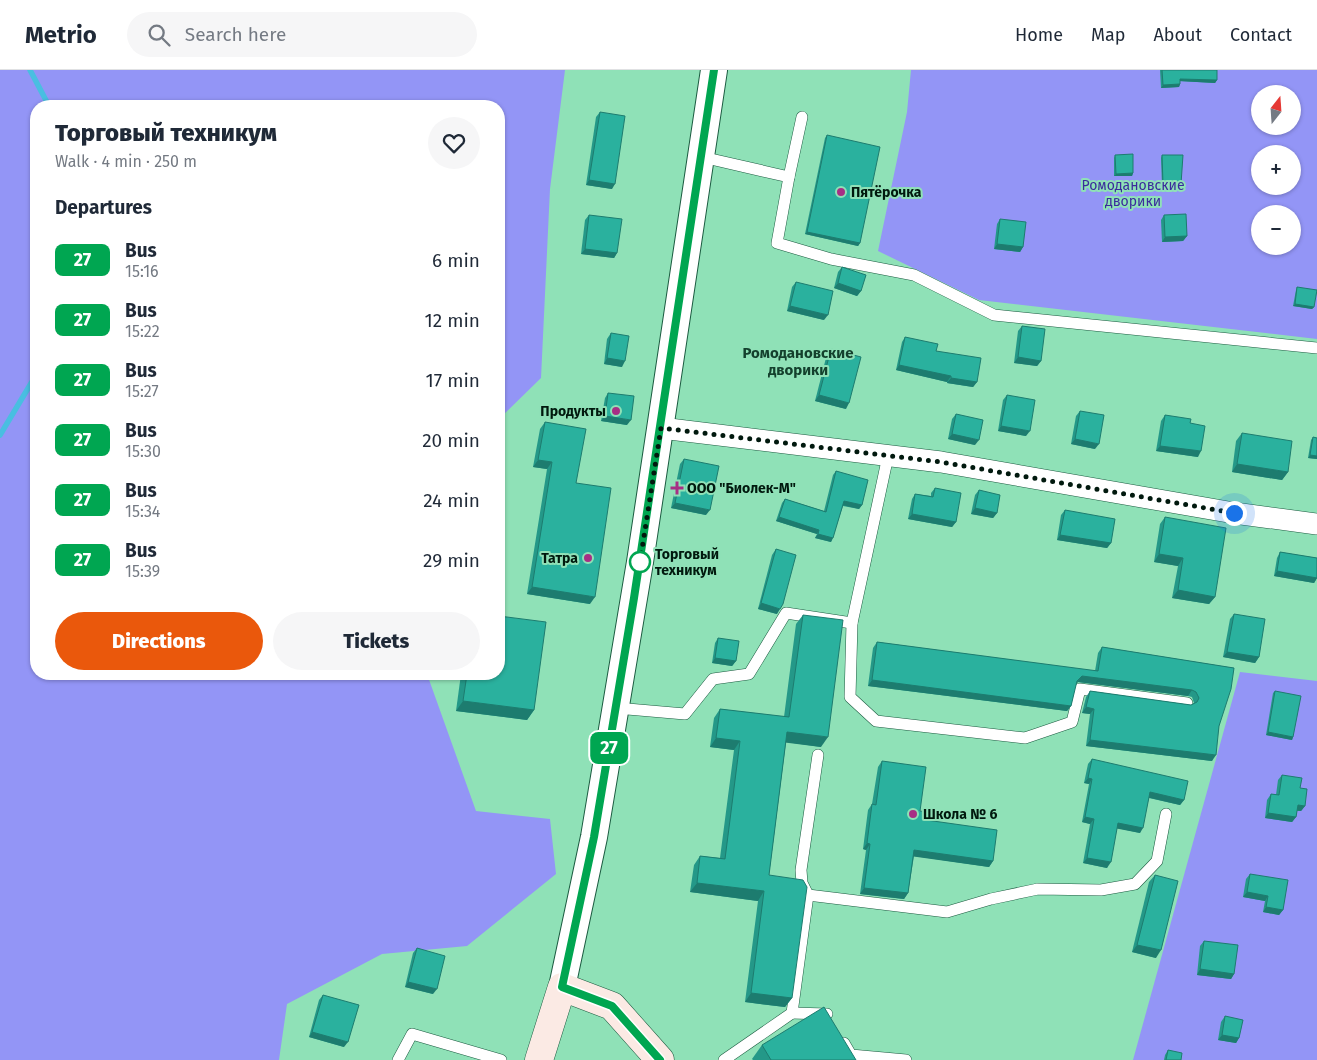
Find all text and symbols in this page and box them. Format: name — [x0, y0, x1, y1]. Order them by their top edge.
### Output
search box — [127, 12, 477, 57]
text: Metrio — [25, 21, 97, 49]
icon: search — [145, 21, 173, 49]
text: Search here — [185, 23, 286, 46]
text: Home — [1015, 24, 1063, 46]
text: Map — [1091, 24, 1125, 46]
text: About — [1153, 24, 1202, 46]
text: Contact — [1230, 24, 1292, 46]
north arrow — [1251, 85, 1301, 135]
map controls — [1251, 85, 1301, 255]
button: heart — [428, 117, 480, 169]
text: Торговый техникум — [55, 119, 277, 147]
button: + — [1251, 145, 1301, 195]
text: Walk · 4 min · 250 m — [55, 152, 197, 171]
park label: Ромодановские дворики — [1081, 177, 1185, 210]
place label: Пятёрочка — [851, 184, 922, 201]
marker: Пятёрочка — [835, 186, 847, 198]
text: Departures — [55, 196, 152, 219]
button: − — [1251, 205, 1301, 255]
text: Bus — [125, 239, 157, 262]
text: 27 — [74, 249, 91, 271]
text: 6 min — [432, 249, 480, 272]
text: 15:16 — [125, 262, 159, 281]
text: Bus — [125, 299, 157, 322]
text: 27 — [74, 309, 91, 331]
text: 12 min — [425, 309, 480, 332]
text: 15:22 — [125, 322, 160, 341]
district label: Ромодановские дворики — [743, 344, 853, 379]
text: Bus — [125, 359, 157, 382]
text: 27 — [74, 369, 91, 391]
text: 17 min — [426, 369, 480, 392]
text: 15:27 — [125, 382, 159, 401]
place label: Продукты — [540, 403, 606, 420]
marker: Продукты — [610, 405, 622, 417]
text: Bus — [125, 419, 157, 442]
text: 27 — [74, 429, 91, 451]
text: 20 min — [422, 429, 480, 452]
text: 15:30 — [125, 442, 161, 461]
text: Bus — [125, 479, 157, 502]
place label: ООО "Биолек-М" — [687, 480, 796, 497]
marker: ООО "Биолек-М" — [671, 482, 683, 494]
text: 27 — [74, 489, 91, 511]
text: 24 min — [423, 489, 480, 512]
your location — [1222, 501, 1247, 526]
text: 15:34 — [125, 502, 160, 521]
text: Bus — [125, 539, 157, 562]
place label: Торговый техникум — [655, 546, 719, 579]
text: 27 — [74, 549, 91, 571]
text: 29 min — [423, 549, 480, 572]
place label: Татра — [541, 550, 578, 567]
marker: Торговый техникум — [629, 551, 651, 573]
marker: Татра — [582, 552, 594, 564]
text: 15:39 — [125, 562, 160, 581]
button: Directions — [55, 612, 263, 670]
button: Tickets — [273, 612, 480, 670]
line badge: 27 — [586, 732, 632, 764]
text: 27 — [600, 737, 618, 759]
place label: Школа № 6 — [923, 806, 997, 823]
marker: Школа № 6 — [907, 808, 919, 820]

